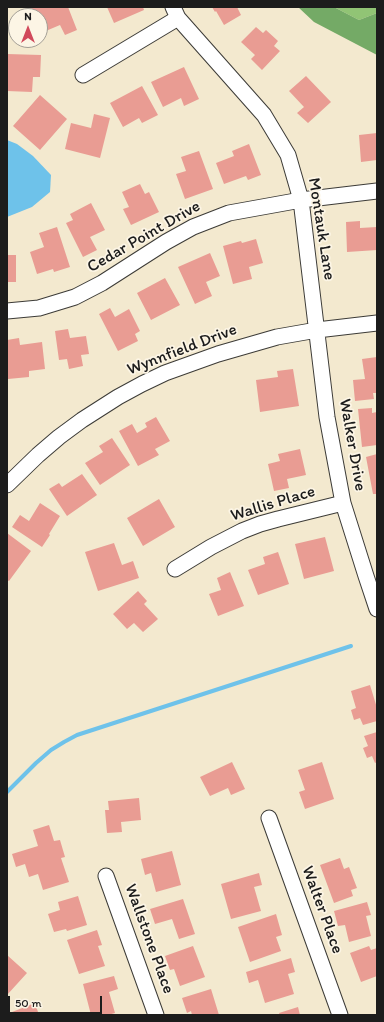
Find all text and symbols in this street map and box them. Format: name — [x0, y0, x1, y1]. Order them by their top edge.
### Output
north arrow — [8, 8, 48, 48]
text: N — [24, 10, 32, 23]
street label: Montauk Lane — [303, 176, 339, 282]
street label: Cedar Point Drive — [84, 196, 204, 278]
street label: Wynnfield Drive — [124, 320, 240, 380]
street label: Walker Drive — [334, 397, 370, 493]
street label: Wallis Place — [228, 481, 318, 527]
street label: Walter Place — [297, 863, 347, 957]
street label: Wallstone Place — [120, 881, 178, 997]
scale bar — [10, 988, 104, 1014]
text: 50 m — [15, 996, 41, 1010]

